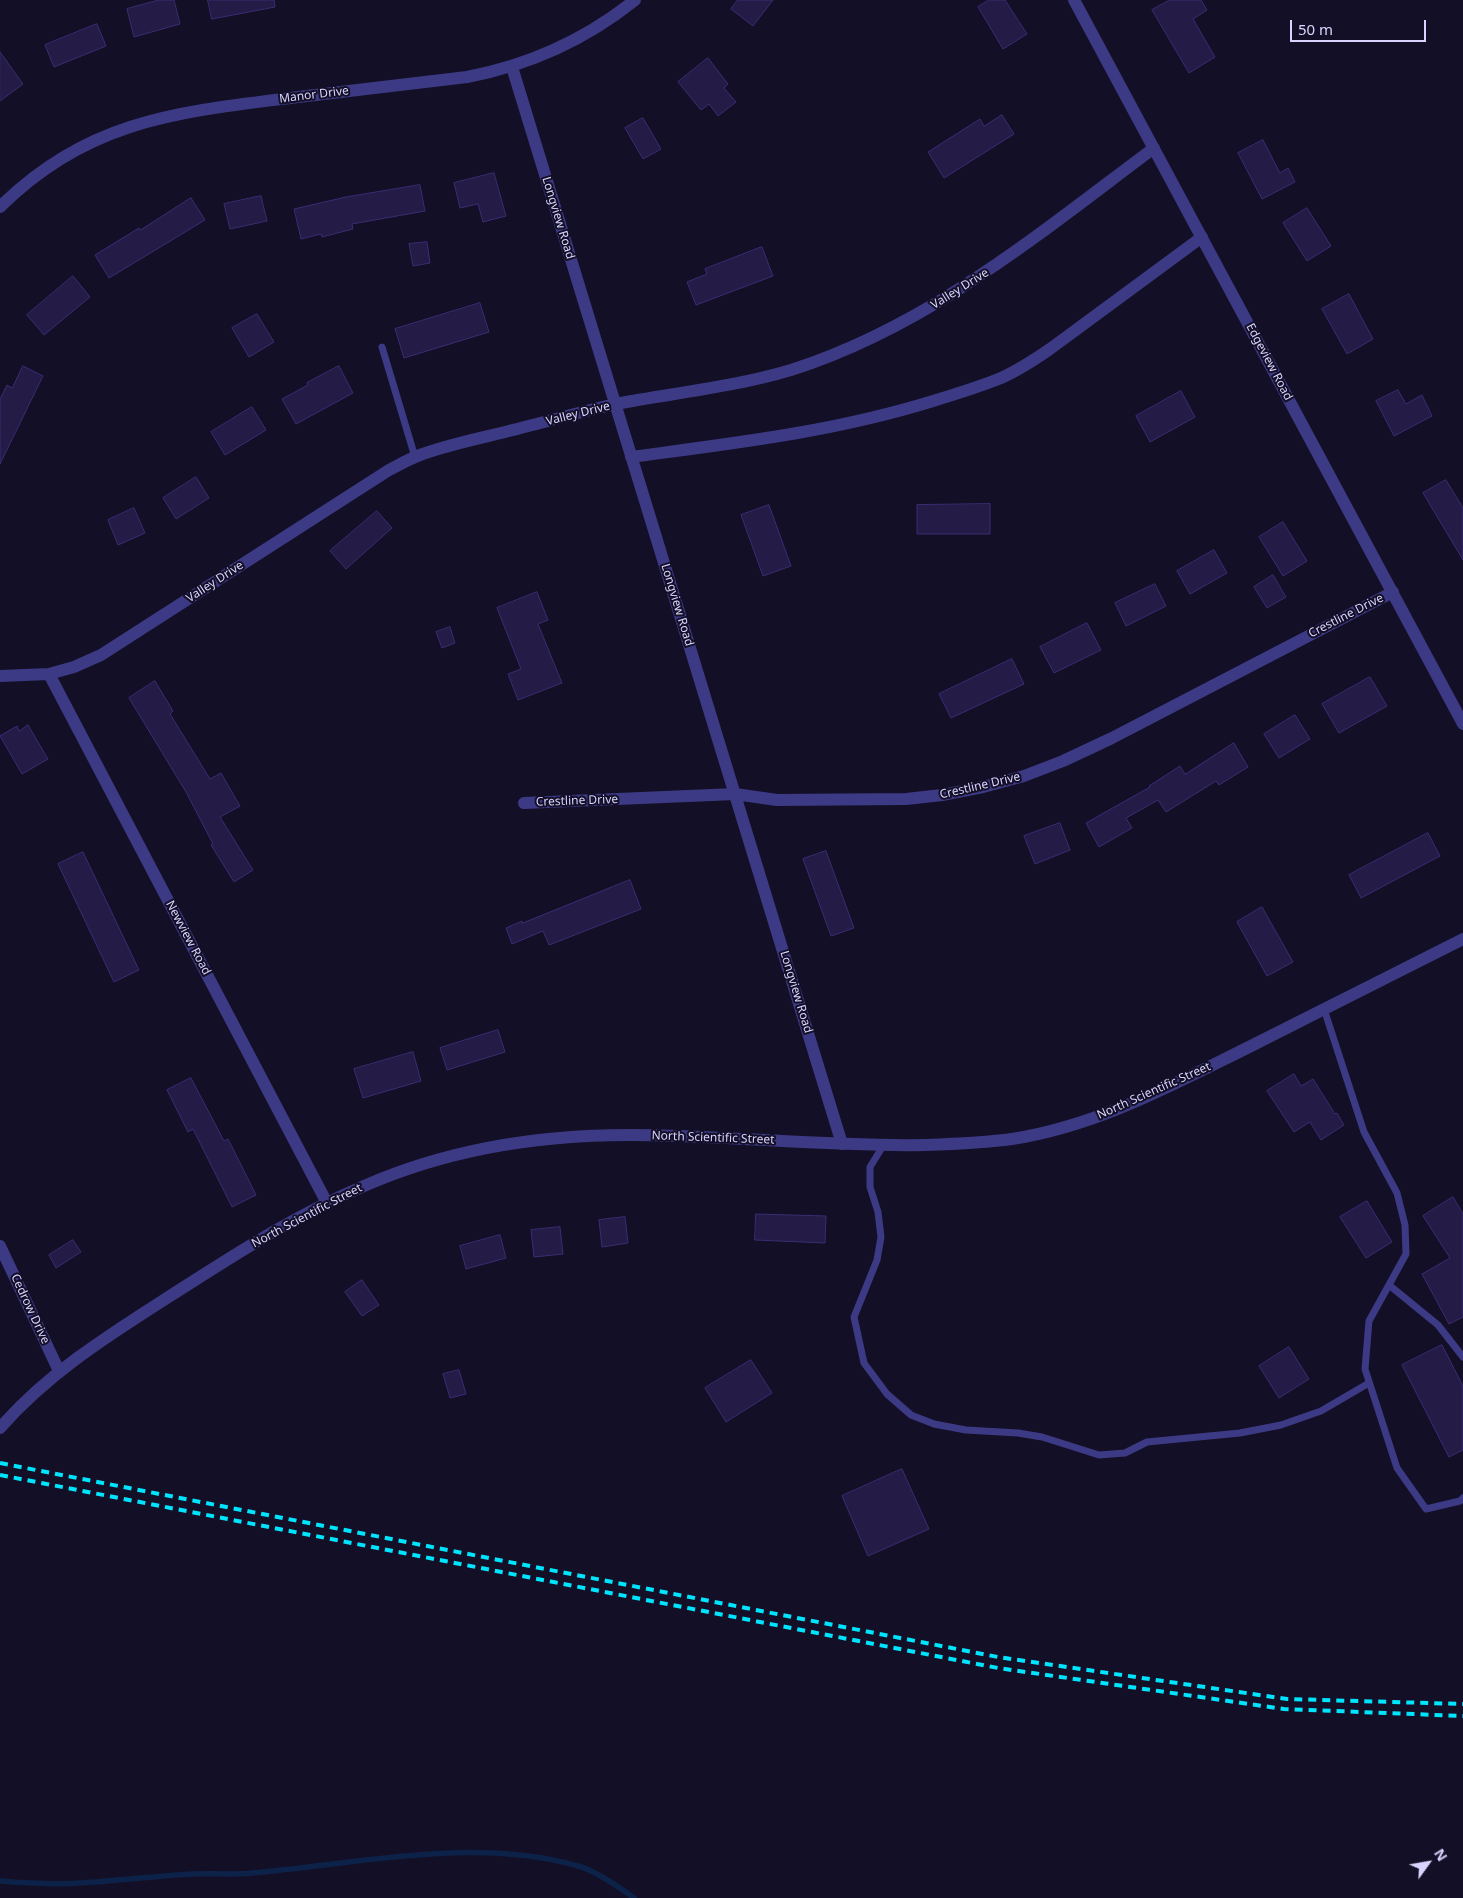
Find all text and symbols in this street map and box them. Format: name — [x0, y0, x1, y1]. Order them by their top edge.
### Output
scale bar — [1293, 10, 1429, 42]
text: 50 m — [1298, 19, 1333, 39]
street label: Manor Drive — [278, 84, 350, 106]
street label: Longview Road — [539, 175, 577, 261]
street label: Valley Drive — [928, 266, 992, 312]
street label: Edgeview Road — [1243, 321, 1295, 403]
street label: Valley Drive — [545, 399, 611, 429]
street label: Valley Drive — [184, 558, 246, 606]
street label: Longview Road — [658, 562, 696, 648]
street label: Crestline Drive — [1306, 591, 1386, 641]
street label: Crestline Drive — [938, 770, 1022, 802]
street label: Crestline Drive — [536, 792, 618, 810]
street label: Newview Road — [162, 898, 214, 978]
street label: Longview Road — [777, 949, 815, 1035]
street label: North Scientific Street — [1095, 1059, 1213, 1123]
street label: North Scientific Street — [651, 1129, 775, 1147]
street label: North Scientific Street — [249, 1181, 365, 1251]
street label: Cedrow Drive — [7, 1272, 53, 1346]
north arrow — [1403, 1838, 1453, 1888]
text: N — [1430, 1845, 1452, 1865]

